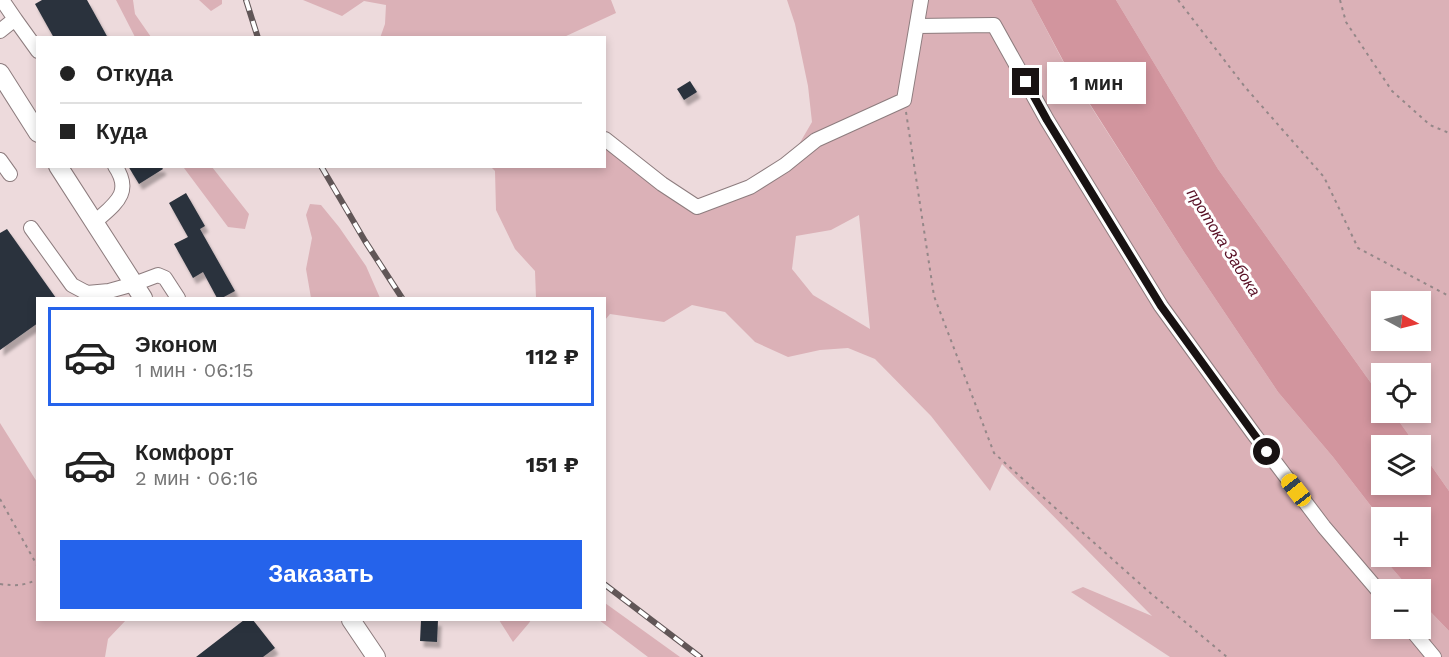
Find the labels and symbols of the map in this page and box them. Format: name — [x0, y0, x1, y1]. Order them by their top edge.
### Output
callout: 1 мин — [1047, 61, 1146, 103]
route end — [1012, 68, 1039, 95]
water label: протока Забока — [1183, 185, 1264, 300]
north arrow — [1371, 291, 1431, 351]
route start — [1253, 438, 1280, 465]
car — [1278, 470, 1314, 510]

